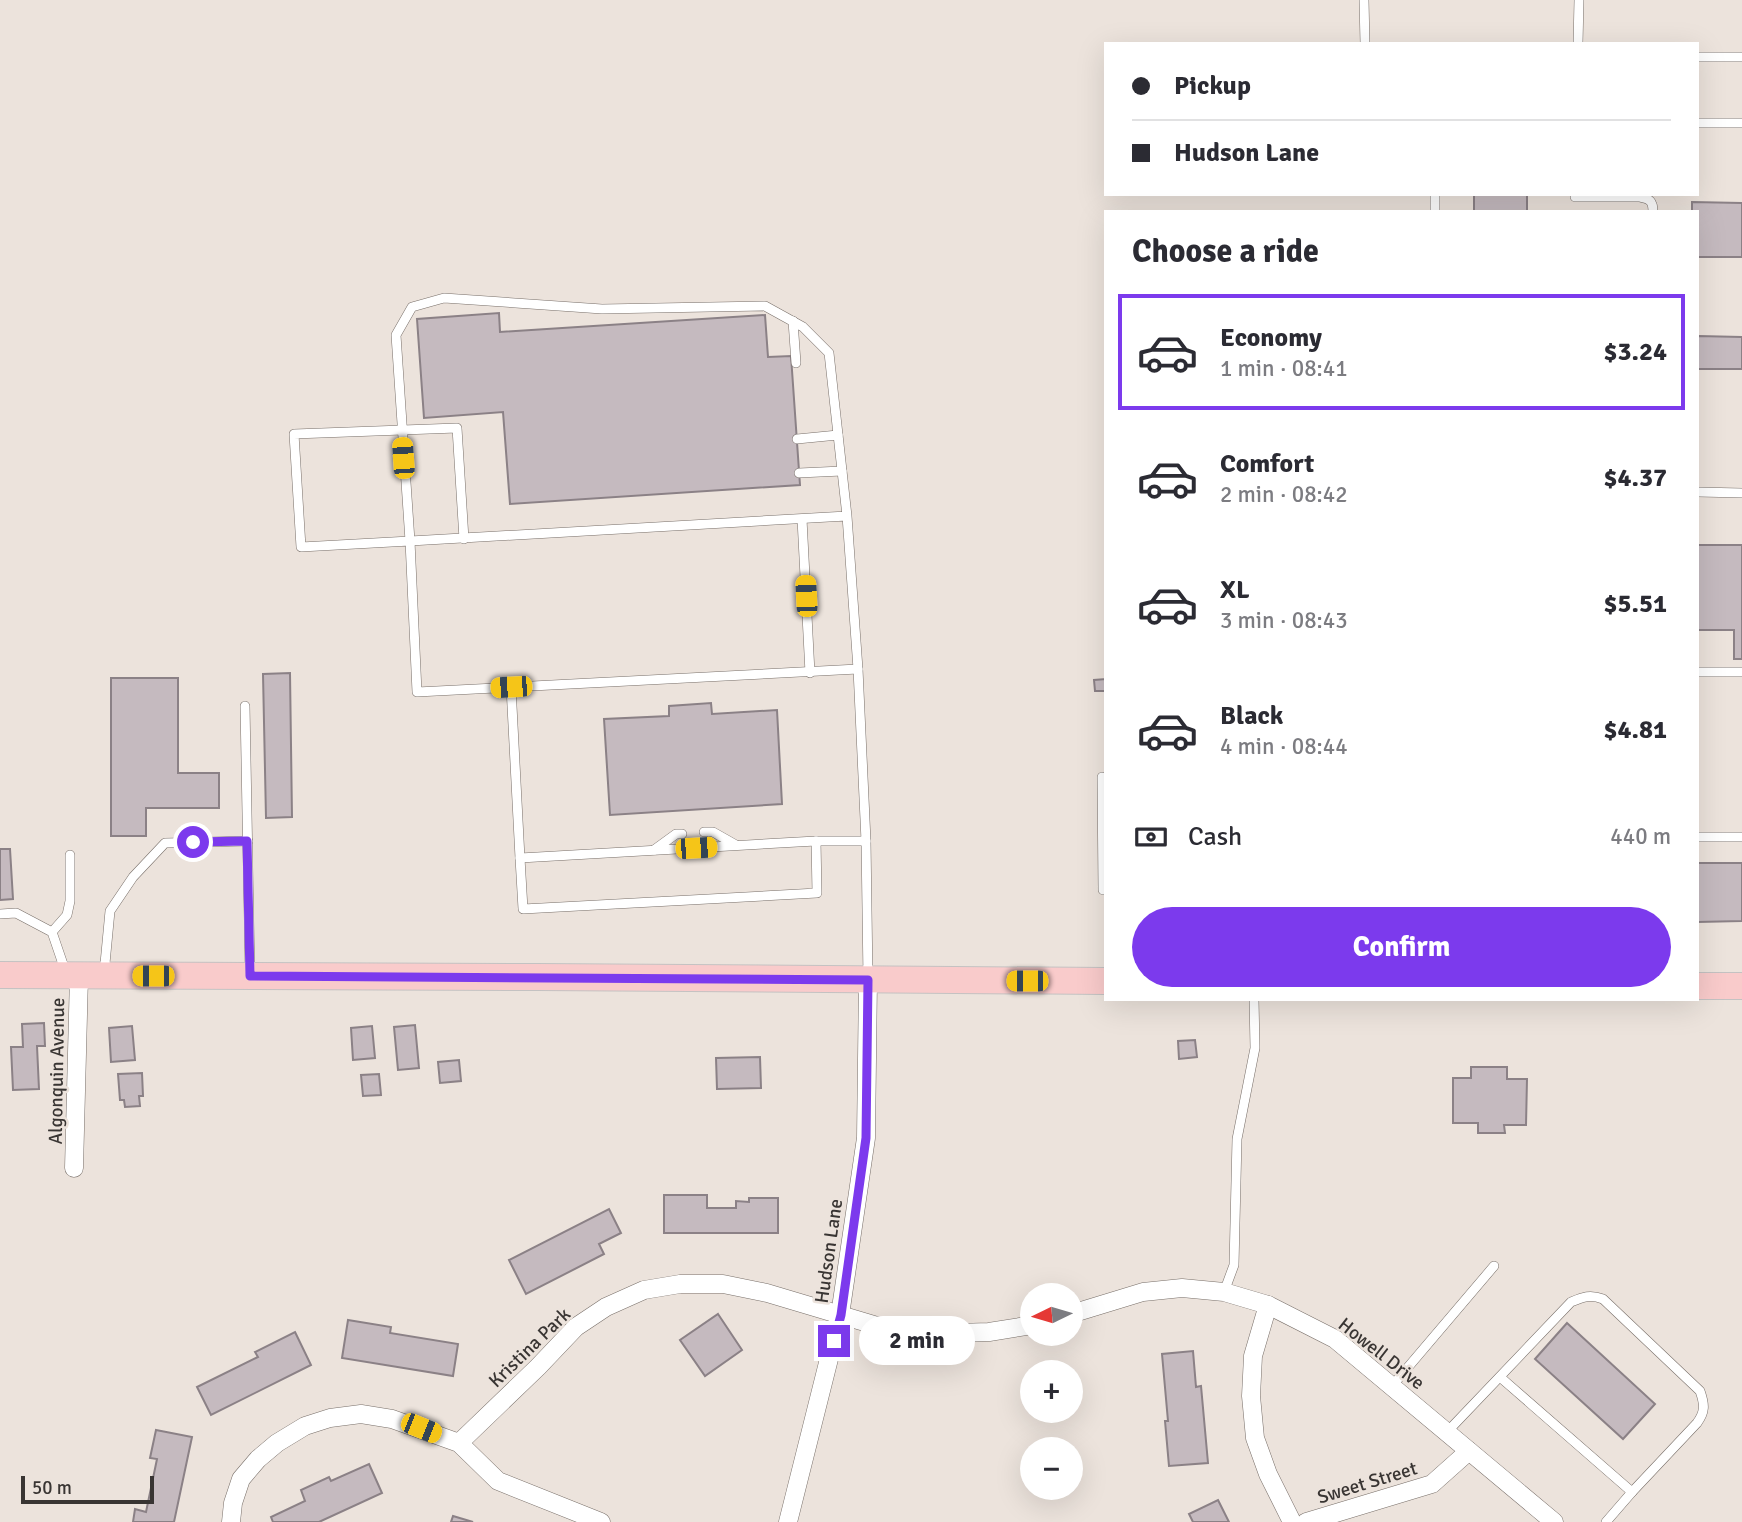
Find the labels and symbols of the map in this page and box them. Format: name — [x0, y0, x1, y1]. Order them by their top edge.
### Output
car — [392, 436, 415, 480]
car — [795, 574, 818, 618]
car — [490, 675, 533, 699]
route start — [177, 826, 209, 858]
car — [675, 836, 718, 860]
car — [133, 966, 175, 987]
car — [1007, 971, 1049, 992]
street label: Algonquin Avenue — [44, 997, 70, 1145]
street label: Hudson Lane — [810, 1197, 848, 1305]
north arrow — [1020, 1283, 1083, 1346]
street label: Kristina Park — [484, 1302, 576, 1393]
street label: Howell Drive — [1333, 1313, 1429, 1395]
callout: 2 min — [858, 1316, 974, 1366]
route end — [818, 1325, 850, 1357]
car — [398, 1410, 445, 1446]
street label: Sweet Street — [1315, 1456, 1420, 1509]
scale bar — [21, 1473, 154, 1505]

